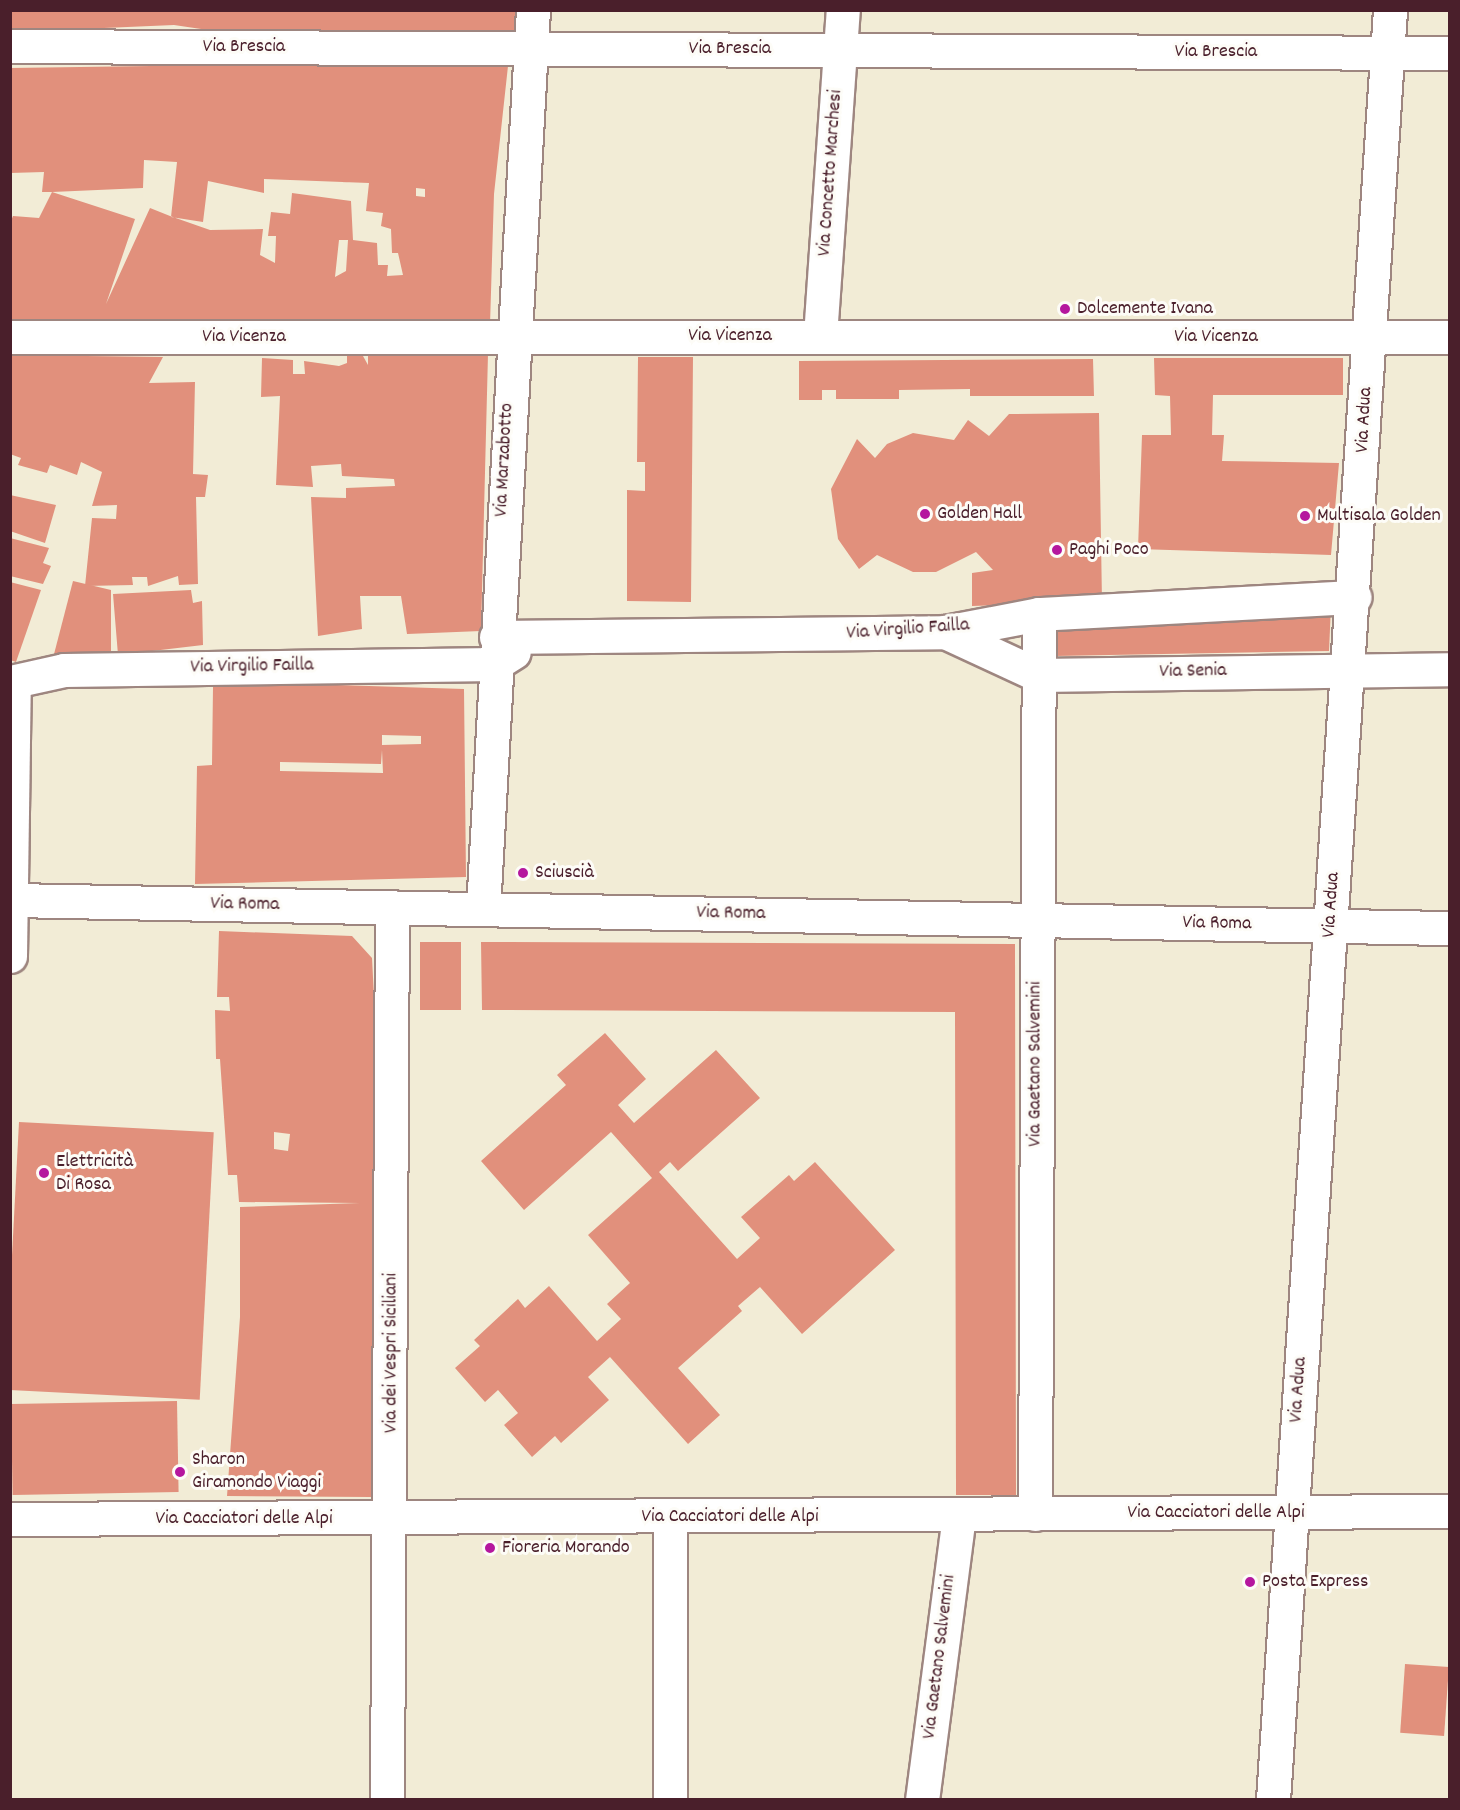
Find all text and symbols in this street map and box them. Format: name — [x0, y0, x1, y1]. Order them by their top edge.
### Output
street label: Via Brescia — [203, 35, 285, 59]
street label: Via Brescia — [689, 37, 771, 61]
street label: Via Brescia — [1175, 40, 1257, 64]
street label: Via Concetto Marchesi — [813, 89, 849, 257]
place label: Dolcemente Ivana — [1077, 297, 1213, 321]
marker: Dolcemente Ivana — [1058, 302, 1072, 316]
street label: Via Vicenza — [688, 324, 772, 348]
street label: Via Vicenza — [202, 325, 286, 349]
street label: Via Vicenza — [1174, 325, 1258, 349]
street label: Via Adua — [1351, 387, 1379, 453]
street label: Via Marzabotto — [490, 402, 520, 518]
place label: Golden Hall — [937, 502, 1022, 526]
place label: Multisala Golden — [1317, 504, 1441, 528]
marker: Golden Hall — [918, 507, 932, 521]
marker: Multisala Golden — [1298, 509, 1312, 523]
place label: Paghi Poco — [1069, 538, 1149, 562]
marker: Paghi Poco — [1050, 543, 1064, 557]
street label: Via Virgilio Failla — [846, 614, 970, 646]
street label: Via Virgilio Failla — [190, 654, 314, 680]
street label: Via Senia — [1159, 659, 1227, 685]
place label: Sciuscià — [535, 861, 594, 885]
marker: Sciuscià — [516, 866, 530, 880]
street label: Via Adua — [1318, 871, 1346, 939]
street label: Via Roma — [210, 892, 280, 918]
street label: Via Roma — [696, 901, 766, 927]
street label: Via Roma — [1182, 911, 1252, 937]
street label: Via Gaetano Salvemini — [1024, 981, 1048, 1147]
place label: Elettricità Di Rosa — [56, 1150, 134, 1197]
marker: Elettricità Di Rosa — [37, 1166, 51, 1180]
street label: Via dei Vespri Siciliani — [380, 1273, 404, 1433]
street label: Via Adua — [1285, 1356, 1313, 1424]
place label: Sharon Giramondo Viaggi — [192, 1448, 321, 1495]
marker: Sharon Giramondo Viaggi — [173, 1465, 187, 1479]
street label: Via Cacciatori delle Alpi — [1127, 1501, 1305, 1525]
street label: Via Cacciatori delle Alpi — [641, 1505, 819, 1529]
street label: Via Cacciatori delle Alpi — [155, 1507, 333, 1531]
place label: Fioreria Morando — [502, 1536, 630, 1560]
marker: Fioreria Morando — [483, 1541, 497, 1555]
place label: Posta Express — [1262, 1570, 1369, 1594]
street label: Via Gaetano Salvemini — [918, 1573, 962, 1741]
marker: Posta Express — [1243, 1575, 1257, 1589]

